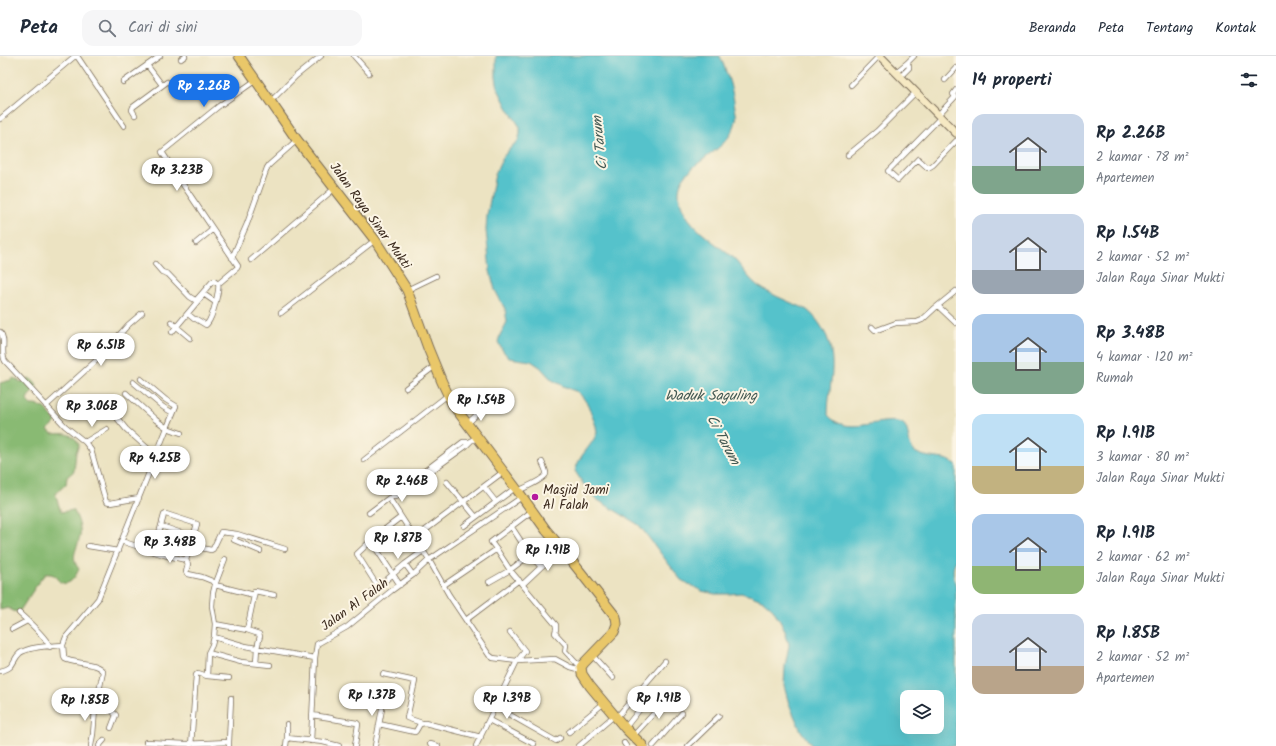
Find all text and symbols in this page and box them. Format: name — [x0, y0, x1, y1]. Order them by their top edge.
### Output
search box — [82, 10, 362, 46]
text: Peta — [20, 13, 58, 43]
text: Cari di sini — [128, 16, 197, 40]
icon: search — [96, 17, 118, 39]
text: Beranda — [1029, 17, 1076, 39]
text: Peta — [1098, 17, 1124, 39]
text: Tentang — [1146, 17, 1193, 39]
text: Kontak — [1215, 17, 1256, 39]
text: 14 properti — [972, 67, 1052, 94]
icon: filters — [1238, 69, 1260, 91]
pin: Rp 2.26B — [163, 74, 245, 108]
text: Rp 2.26B — [177, 76, 231, 97]
water label: Ci Tarum — [586, 113, 614, 171]
text: Rp 2.26B — [1096, 120, 1166, 147]
icon: home — [1004, 130, 1052, 178]
text: 2 kamar · 78 m² — [1096, 147, 1189, 168]
pin: Rp 3.23B — [136, 158, 218, 192]
street label: Jalan Raya Sinar Mukti — [324, 158, 417, 275]
text: Rp 3.23B — [151, 160, 203, 181]
text: Apartemen — [1096, 168, 1155, 189]
text: Rp 1.54B — [1096, 220, 1160, 247]
icon: home — [1004, 230, 1052, 278]
text: 2 kamar · 52 m² — [1096, 247, 1189, 268]
text: Jalan Raya Sinar Mukti — [1096, 268, 1224, 289]
text: Rp 3.48B — [1096, 320, 1165, 347]
icon: home — [1004, 330, 1052, 378]
pin: Rp 6.51B — [60, 333, 142, 367]
text: Rp 6.51B — [77, 335, 125, 356]
text: 4 kamar · 120 m² — [1096, 347, 1193, 368]
text: Rumah — [1096, 368, 1133, 389]
water label: Waduk Saguling — [665, 385, 758, 407]
pin: Rp 1.54B — [440, 388, 522, 422]
text: Rp 1.54B — [457, 390, 505, 411]
pin: Rp 3.06B — [51, 394, 133, 428]
text: Rp 3.06B — [66, 396, 118, 417]
water label: Ci Tarum — [701, 411, 746, 471]
text: Rp 1.91B — [1096, 420, 1155, 447]
icon: home — [1004, 430, 1052, 478]
pin: Rp 4.25B — [114, 446, 196, 480]
text: 3 kamar · 80 m² — [1096, 447, 1189, 468]
text: Rp 4.25B — [129, 448, 181, 469]
text: Jalan Raya Sinar Mukti — [1096, 468, 1224, 489]
pin: Rp 2.46B — [361, 469, 443, 503]
text: Rp 2.46B — [376, 471, 428, 492]
place label: Masjid Jami Al Falah — [543, 480, 610, 516]
marker: Masjid Jami Al Falah — [530, 492, 540, 502]
text: Rp 1.91B — [1096, 520, 1155, 547]
pin: Rp 1.87B — [357, 526, 439, 560]
text: Rp 1.87B — [374, 528, 422, 549]
pin: Rp 3.48B — [129, 530, 211, 564]
icon: home — [1004, 530, 1052, 578]
text: Rp 3.48B — [144, 532, 196, 553]
pin: Rp 1.91B — [507, 538, 589, 572]
text: Rp 1.91B — [525, 540, 571, 561]
text: 2 kamar · 62 m² — [1096, 547, 1190, 568]
text: Jalan Raya Sinar Mukti — [1096, 568, 1224, 589]
street label: Jalan Al Falah — [317, 573, 393, 637]
text: Rp 1.85B — [1096, 620, 1160, 647]
icon: home — [1004, 630, 1052, 678]
text: 2 kamar · 52 m² — [1096, 647, 1189, 668]
text: Apartemen — [1096, 668, 1155, 689]
pin: Rp 1.37B — [331, 683, 413, 717]
text: Rp 1.37B — [348, 685, 396, 706]
pin: Rp 1.39B — [466, 686, 548, 720]
pin: Rp 1.91B — [618, 686, 700, 720]
pin: Rp 1.85B — [44, 688, 126, 722]
text: Rp 1.39B — [483, 688, 531, 709]
text: Rp 1.91B — [636, 688, 682, 709]
text: Rp 1.85B — [60, 690, 110, 711]
map controls — [900, 690, 944, 734]
button: layers — [900, 690, 944, 734]

